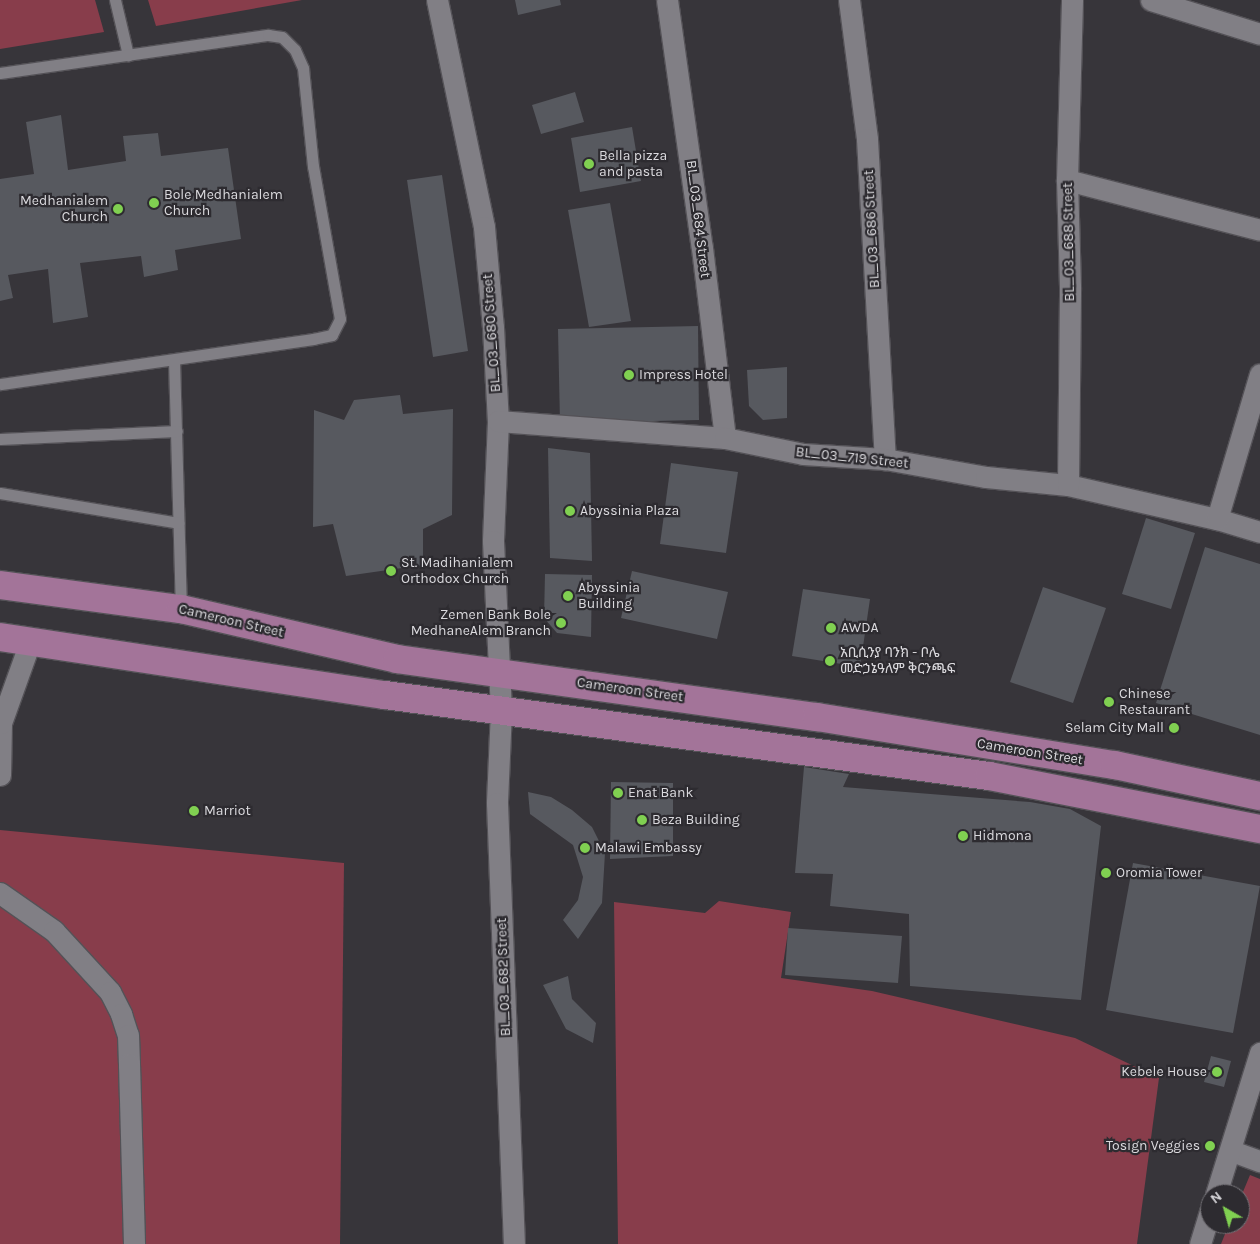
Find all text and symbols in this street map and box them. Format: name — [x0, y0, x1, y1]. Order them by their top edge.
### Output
place label: Bella pizza and pasta — [599, 148, 667, 180]
marker: Bella pizza and pasta — [583, 158, 595, 170]
street label: BL_03_684 Street — [682, 159, 714, 279]
street label: BL_03_686 Street — [861, 169, 883, 289]
street label: BL_03_688 Street — [1060, 182, 1078, 302]
place label: Bole Medhanialem Church — [164, 187, 283, 220]
place label: Medhanialem Church — [20, 193, 108, 226]
marker: Bole Medhanialem Church — [148, 197, 160, 209]
marker: Medhanialem Church — [112, 203, 124, 215]
street label: BL_03_680 Street — [479, 273, 505, 393]
place label: Impress Hotel — [639, 367, 728, 383]
marker: Impress Hotel — [623, 369, 635, 381]
street label: BL_03_719 Street — [795, 444, 909, 472]
place label: Abyssinia Plaza — [580, 503, 679, 519]
marker: Abyssinia Plaza — [564, 505, 576, 517]
place label: St. Madihanialem Orthodox Church — [401, 555, 513, 588]
marker: St. Madihanialem Orthodox Church — [385, 565, 397, 577]
place label: Abyssinia Building — [578, 580, 640, 612]
marker: Abyssinia Building — [562, 590, 574, 602]
street label: Cameroon Street — [177, 601, 285, 641]
place label: Zemen Bank Bole MedhaneAlem Branch — [411, 607, 551, 640]
marker: Zemen Bank Bole MedhaneAlem Branch — [555, 617, 567, 629]
place label: AWDA — [841, 620, 878, 636]
marker: AWDA — [825, 622, 837, 634]
place label: አቢሲንያ ባንክ - ቦሌ መድኃኔዓለም ቅርንጫፍ — [840, 645, 955, 678]
marker: አቢሲንያ ባንክ - ቦሌ መድኃኔዓለም ቅርንጫፍ — [824, 655, 836, 667]
street label: Cameroon Street — [576, 674, 684, 706]
place label: Chinese Restaurant — [1119, 686, 1190, 719]
marker: Chinese Restaurant — [1103, 696, 1115, 708]
place label: Selam City Mall — [1065, 720, 1164, 736]
marker: Selam City Mall — [1168, 722, 1180, 734]
street label: Cameroon Street — [976, 735, 1084, 769]
place label: Enat Bank — [628, 785, 693, 801]
marker: Enat Bank — [612, 787, 624, 799]
place label: Marriot — [204, 803, 251, 819]
marker: Marriot — [188, 805, 200, 817]
place label: Beza Building — [652, 812, 740, 828]
marker: Beza Building — [636, 814, 648, 826]
place label: Hidmona — [973, 828, 1032, 844]
marker: Hidmona — [957, 830, 969, 842]
place label: Malawi Embassy — [595, 840, 702, 856]
marker: Malawi Embassy — [579, 842, 591, 854]
place label: Oromia Tower — [1116, 865, 1202, 881]
marker: Oromia Tower — [1100, 867, 1112, 879]
street label: BL_03_682 Street — [494, 917, 514, 1037]
place label: Kebele House — [1121, 1064, 1207, 1080]
marker: Kebele House — [1211, 1066, 1223, 1078]
place label: Tosign Veggies — [1106, 1138, 1200, 1154]
marker: Tosign Veggies — [1204, 1140, 1216, 1152]
north arrow — [1200, 1184, 1250, 1234]
text: N — [1207, 1188, 1225, 1207]

